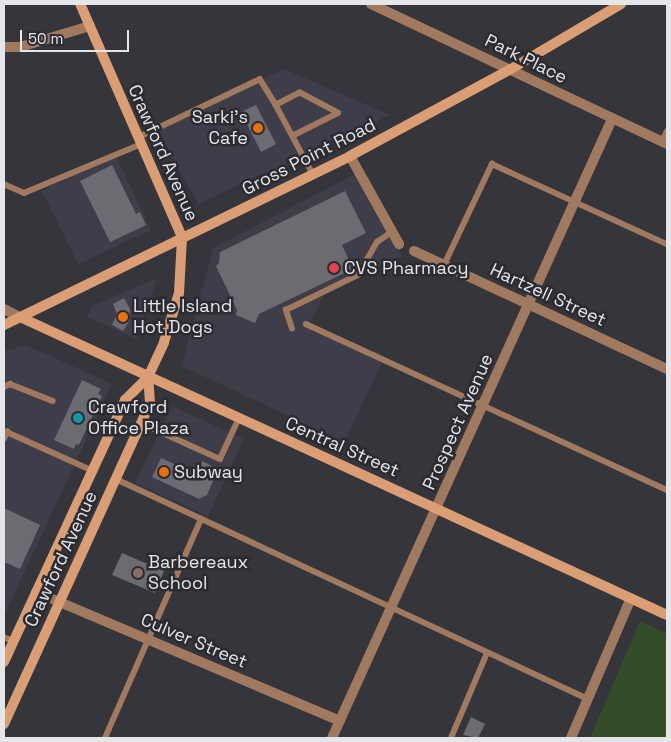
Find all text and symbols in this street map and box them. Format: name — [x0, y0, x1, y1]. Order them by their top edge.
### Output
scale bar — [22, 20, 131, 52]
text: 50 m — [28, 29, 63, 48]
street label: Park Place — [481, 30, 571, 88]
street label: Crawford Avenue — [123, 81, 203, 225]
place label: Sarki's Cafe — [192, 107, 248, 150]
street label: Gross Point Road — [239, 114, 379, 200]
marker: Sarki's Cafe — [252, 122, 264, 134]
place label: CVS Pharmacy — [344, 257, 468, 279]
street label: Hartzell Street — [487, 259, 609, 331]
marker: CVS Pharmacy — [328, 262, 340, 274]
place label: Little Island Hot Dogs — [133, 296, 232, 338]
marker: Little Island Hot Dogs — [117, 311, 129, 323]
street label: Prospect Avenue — [418, 350, 498, 494]
place label: Crawford Office Plaza — [88, 397, 189, 439]
marker: Crawford Office Plaza — [72, 412, 84, 424]
street label: Central Street — [282, 412, 402, 482]
place label: Subway — [174, 461, 243, 483]
marker: Subway — [158, 466, 170, 478]
street label: Crawford Avenue — [20, 488, 102, 630]
place label: Barbereaux School — [148, 552, 248, 594]
marker: Barbereaux School — [132, 567, 144, 579]
street label: Culver Street — [138, 609, 250, 673]

